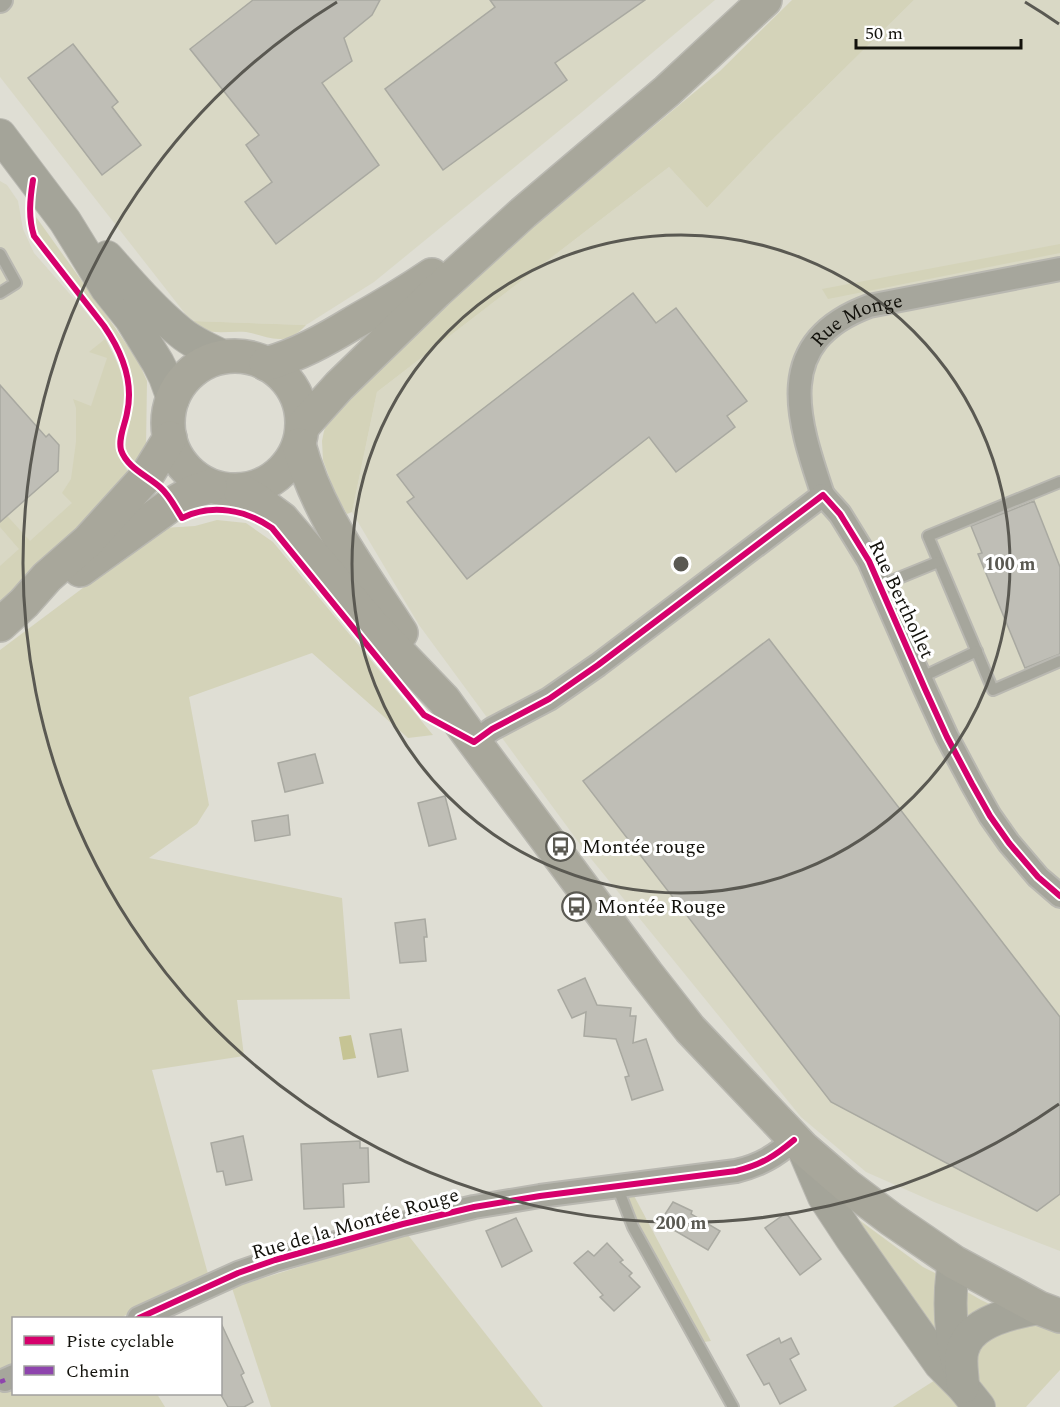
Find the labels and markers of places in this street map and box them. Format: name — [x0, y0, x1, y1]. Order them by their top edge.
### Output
centre of rings — [671, 554, 691, 574]
bus stop icon: Montée rouge — [545, 830, 577, 862]
place label: Montée rouge — [582, 832, 705, 862]
bus stop icon: Montée Rouge — [560, 890, 592, 922]
place label: Montée Rouge — [597, 892, 726, 922]

